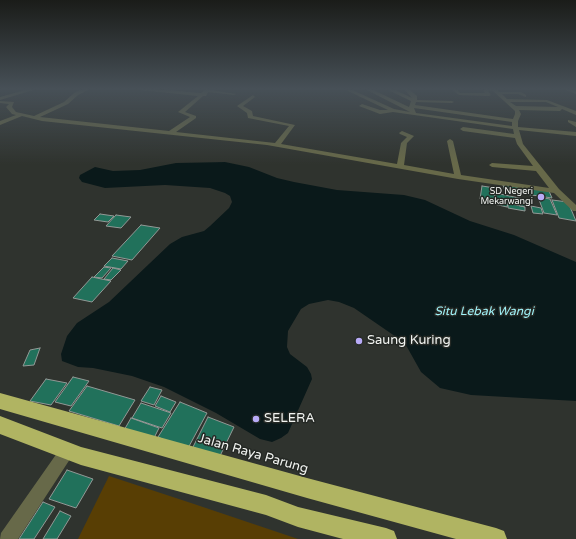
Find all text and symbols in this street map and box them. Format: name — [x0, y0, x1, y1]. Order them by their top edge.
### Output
place label: SD Negeri Mekarwangi — [480, 187, 533, 208]
marker: SD Negeri Mekarwangi — [536, 192, 546, 202]
water label: Situ Lebak Wangi — [434, 305, 534, 319]
place label: Saung Kuring — [367, 333, 451, 349]
marker: Saung Kuring — [354, 336, 364, 346]
place label: SELERA — [264, 411, 315, 427]
marker: SELERA — [251, 414, 261, 424]
street label: Jalan Raya Parung — [196, 431, 310, 477]

